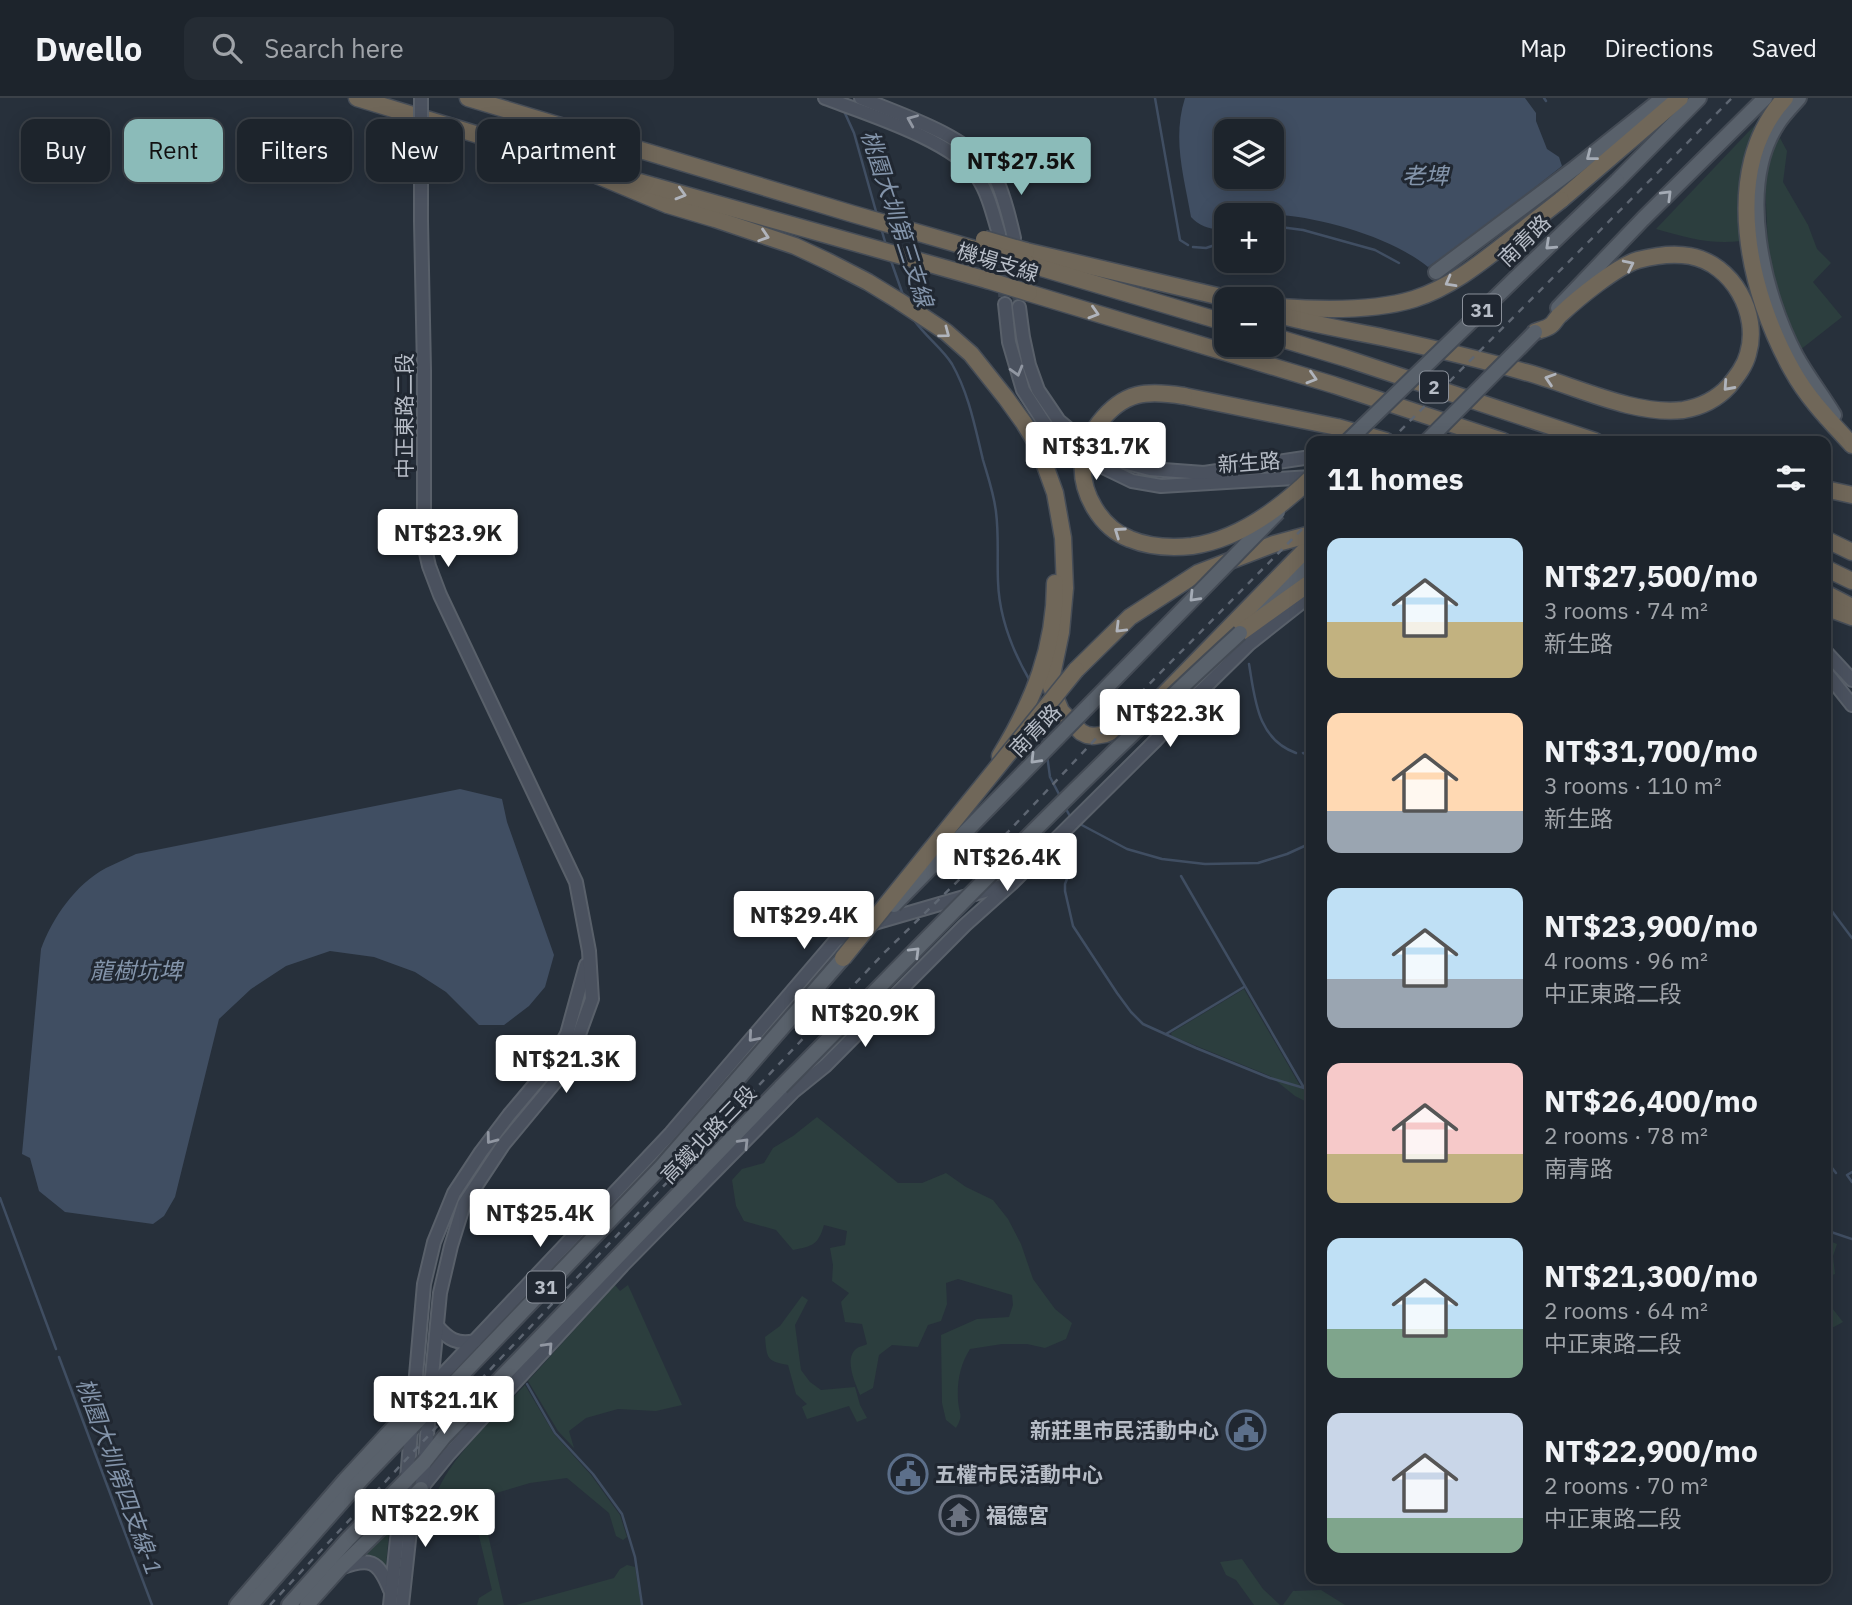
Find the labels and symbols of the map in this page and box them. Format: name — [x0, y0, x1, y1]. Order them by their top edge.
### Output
one-way arrow — [907, 114, 919, 128]
water label: 桃園大圳第三支線 — [855, 126, 942, 313]
pin: NT$27.5K — [949, 138, 1093, 197]
one-way arrow — [1586, 148, 1598, 161]
water label: 老埤 — [1402, 160, 1451, 190]
one-way arrow — [675, 185, 687, 200]
one-way arrow — [1659, 190, 1672, 203]
street label: 南青路 — [1492, 208, 1556, 272]
one-way arrow — [758, 228, 770, 243]
street label: 機場支線 — [954, 236, 1042, 288]
one-way arrow — [1545, 236, 1558, 249]
one-way arrow — [1622, 259, 1634, 273]
one-way arrow — [1445, 274, 1457, 287]
road number: 31 — [1463, 294, 1501, 326]
one-way arrow — [1088, 304, 1100, 319]
one-way arrow — [938, 324, 950, 337]
street label: 中正東路二段 — [390, 353, 418, 479]
one-way arrow — [1009, 365, 1023, 377]
one-way arrow — [1306, 370, 1318, 385]
road number: 2 — [1420, 372, 1448, 402]
one-way arrow — [1544, 373, 1556, 388]
one-way arrow — [1724, 378, 1736, 391]
pin: NT$31.7K — [1024, 422, 1168, 482]
street label: 新生路 — [1217, 446, 1281, 478]
pin: NT$23.9K — [376, 510, 520, 569]
one-way arrow — [1114, 528, 1127, 540]
one-way arrow — [1190, 589, 1203, 602]
one-way arrow — [1115, 619, 1128, 632]
pin: NT$22.3K — [1098, 690, 1242, 749]
street label: 南青路 — [1003, 698, 1067, 762]
one-way arrow — [1031, 751, 1044, 764]
pin: NT$26.4K — [935, 834, 1079, 893]
pin: NT$29.4K — [732, 892, 876, 951]
one-way arrow — [907, 947, 920, 960]
water label: 龍樹坑埤 — [90, 955, 185, 985]
pin: NT$20.9K — [793, 990, 937, 1049]
one-way arrow — [749, 1029, 762, 1042]
pin: NT$21.3K — [494, 1035, 638, 1095]
street label: 高鐵北路三段 — [654, 1079, 762, 1189]
one-way arrow — [487, 1131, 499, 1144]
one-way arrow — [735, 1138, 748, 1151]
pin: NT$25.4K — [468, 1190, 612, 1249]
road number: 31 — [527, 1272, 565, 1302]
one-way arrow — [540, 1342, 552, 1355]
water label: 桃園大圳第四支線-1 — [71, 1374, 169, 1578]
pin: NT$21.1K — [372, 1376, 516, 1436]
public building icon: 新莊里市民活動中心 — [1225, 1409, 1267, 1451]
place label: 新莊里市民活動中心 — [1030, 1416, 1219, 1444]
public building icon: 五權市民活動中心 — [887, 1453, 929, 1495]
place label: 五權市民活動中心 — [935, 1460, 1103, 1488]
pin: NT$22.9K — [353, 1490, 497, 1549]
temple icon: 福德宮 — [938, 1494, 980, 1536]
place label: 福德宮 — [986, 1501, 1049, 1529]

